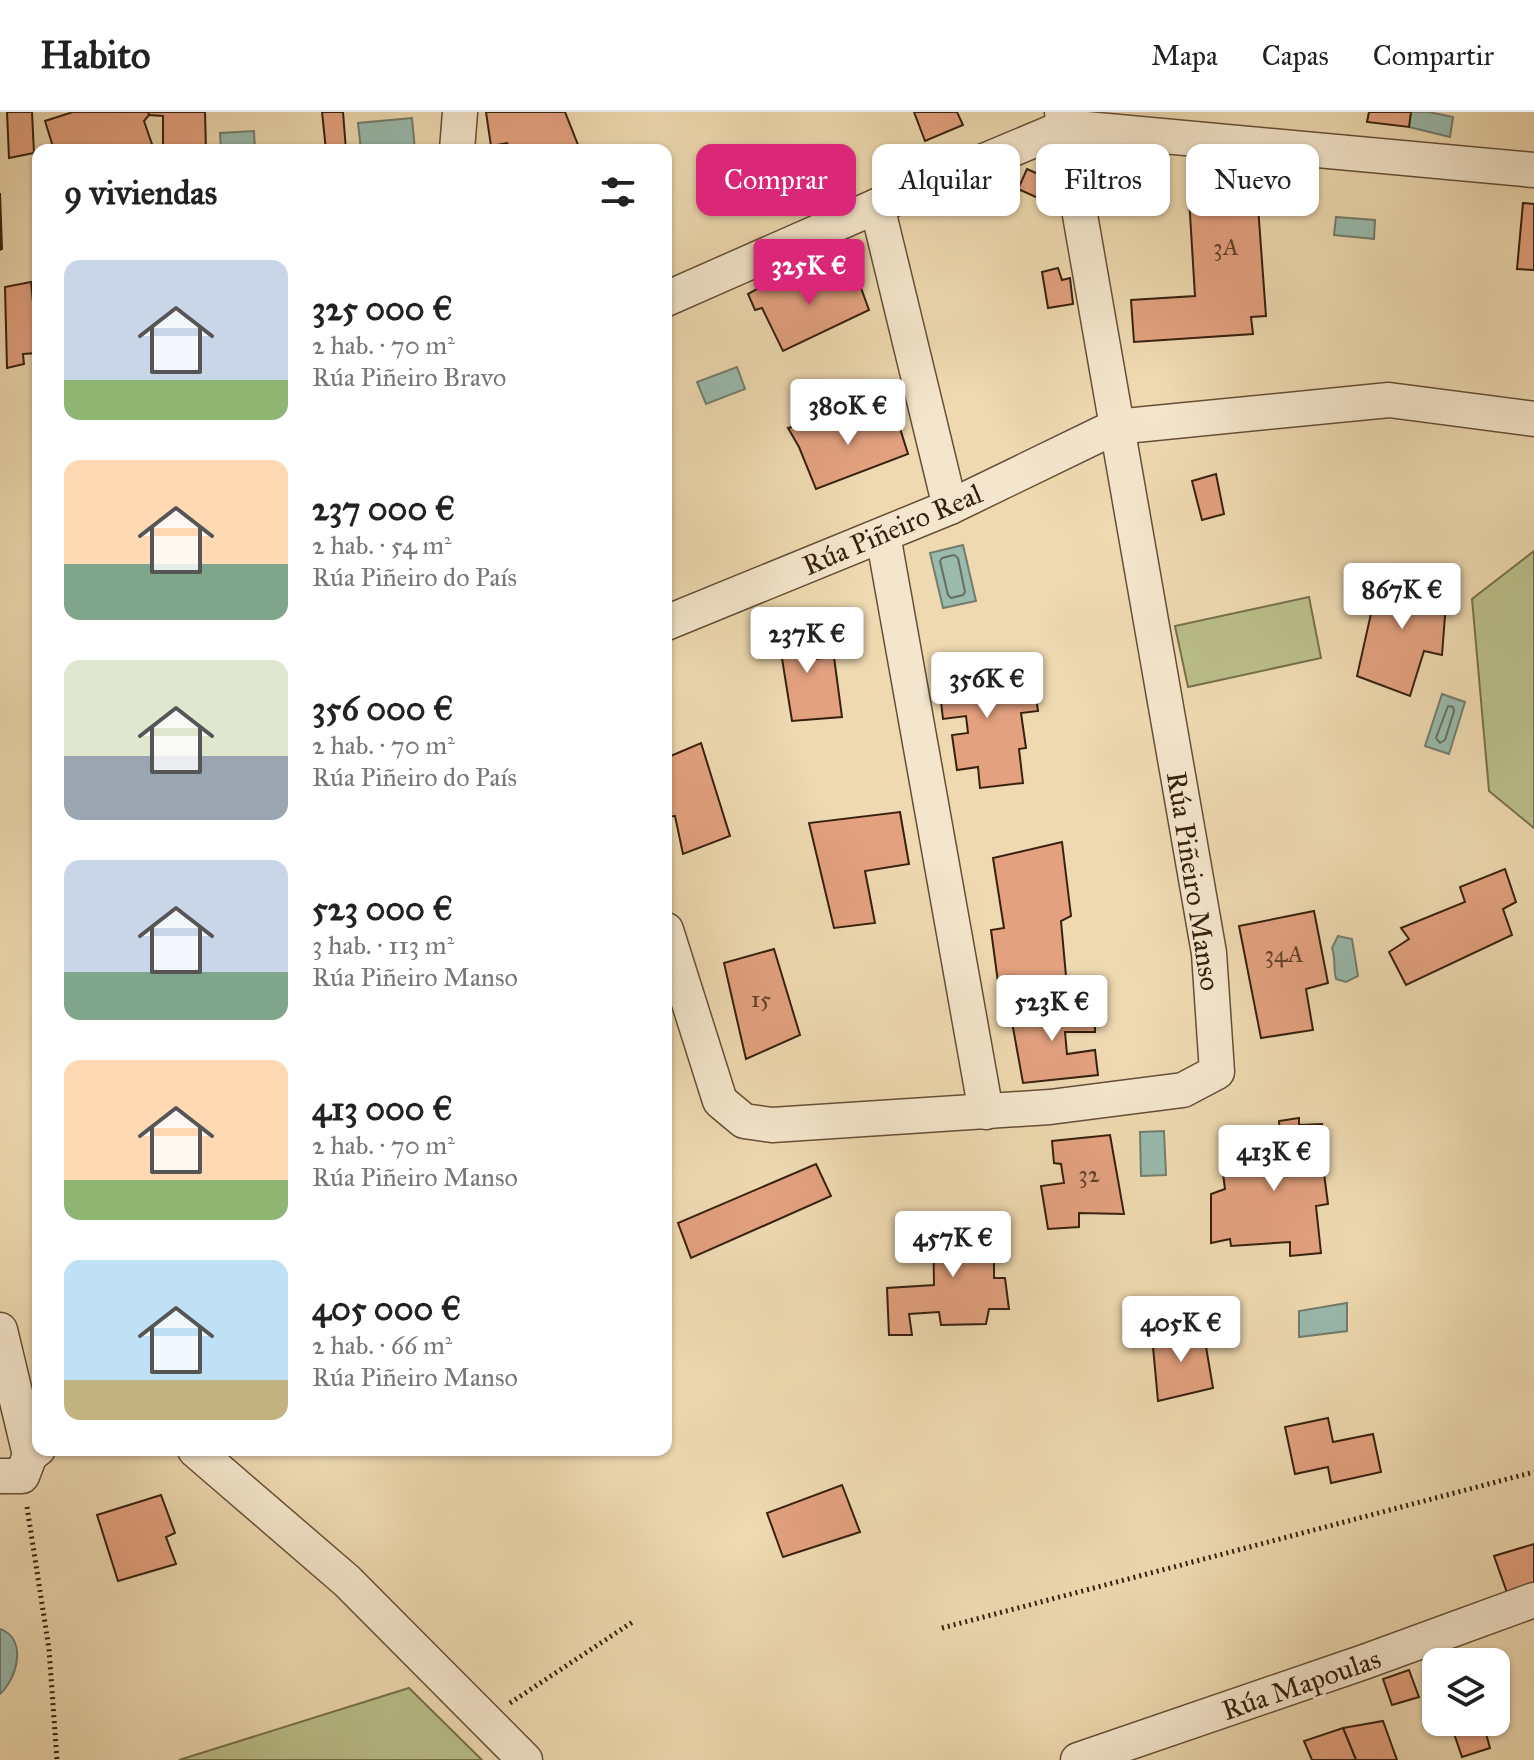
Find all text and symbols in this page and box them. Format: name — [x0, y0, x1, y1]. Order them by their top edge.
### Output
text: Habito — [40, 32, 150, 78]
text: Mapa — [1151, 38, 1218, 73]
text: Capas — [1262, 38, 1329, 73]
text: Compartir — [1373, 38, 1494, 73]
chip: Comprar — [696, 144, 856, 216]
chip: Alquilar — [872, 144, 1020, 216]
chip: Filtros — [1036, 144, 1170, 216]
chip: Nuevo — [1186, 144, 1319, 216]
icon: filters — [596, 170, 640, 214]
text: 9 viviendas — [64, 172, 217, 213]
house number: 3A — [1213, 232, 1239, 262]
pin: 325K € — [744, 239, 874, 307]
text: 325K € — [772, 249, 846, 281]
text: 325 000 € — [312, 288, 453, 329]
icon: home — [128, 292, 224, 388]
text: 2 hab. · 70 m² — [312, 329, 455, 361]
text: Rúa Piñeiro Bravo — [312, 361, 506, 393]
pin: 380K € — [783, 379, 913, 447]
text: 380K € — [808, 389, 888, 421]
street label: Rúa Piñeiro Real — [797, 476, 988, 583]
text: 237 000 € — [312, 488, 455, 529]
icon: home — [128, 492, 224, 588]
text: 2 hab. · 54 m² — [312, 529, 452, 561]
text: Rúa Piñeiro do País — [312, 561, 517, 593]
pin: 867K € — [1337, 563, 1467, 631]
text: 867K € — [1362, 573, 1442, 605]
pin: 237K € — [742, 607, 872, 675]
text: 237K € — [769, 617, 845, 649]
pin: 356K € — [922, 652, 1052, 720]
text: 356K € — [949, 662, 1025, 694]
text: 356 000 € — [312, 688, 453, 729]
icon: home — [128, 692, 224, 788]
text: 2 hab. · 70 m² — [312, 729, 455, 761]
text: Rúa Piñeiro do País — [312, 761, 517, 793]
street label: Rúa Piñeiro Manso — [1159, 769, 1228, 993]
text: 523 000 € — [312, 888, 453, 929]
icon: home — [128, 892, 224, 988]
text: 3 hab. · 113 m² — [312, 929, 454, 961]
house number: 34A — [1264, 939, 1304, 969]
text: Rúa Piñeiro Manso — [312, 961, 518, 993]
pin: 523K € — [987, 975, 1117, 1043]
house number: 15 — [751, 984, 771, 1014]
text: 523K € — [1014, 985, 1090, 1017]
text: 413 000 € — [312, 1088, 453, 1129]
icon: home — [128, 1092, 224, 1188]
pin: 413K € — [1209, 1125, 1339, 1193]
text: 2 hab. · 70 m² — [312, 1129, 455, 1161]
text: 413K € — [1237, 1135, 1311, 1167]
house number: 32 — [1078, 1159, 1100, 1189]
text: Rúa Piñeiro Manso — [312, 1161, 518, 1193]
pin: 457K € — [888, 1211, 1018, 1279]
text: 457K € — [913, 1221, 993, 1253]
text: 405 000 € — [312, 1288, 461, 1329]
icon: home — [128, 1292, 224, 1388]
pin: 405K € — [1116, 1296, 1246, 1364]
text: 405K € — [1140, 1306, 1222, 1338]
text: 2 hab. · 66 m² — [312, 1329, 452, 1361]
text: Rúa Piñeiro Manso — [312, 1361, 518, 1393]
street label: Rúa Mapoulas — [1217, 1641, 1385, 1728]
map controls — [1422, 1648, 1510, 1736]
button: layers — [1422, 1648, 1510, 1736]

